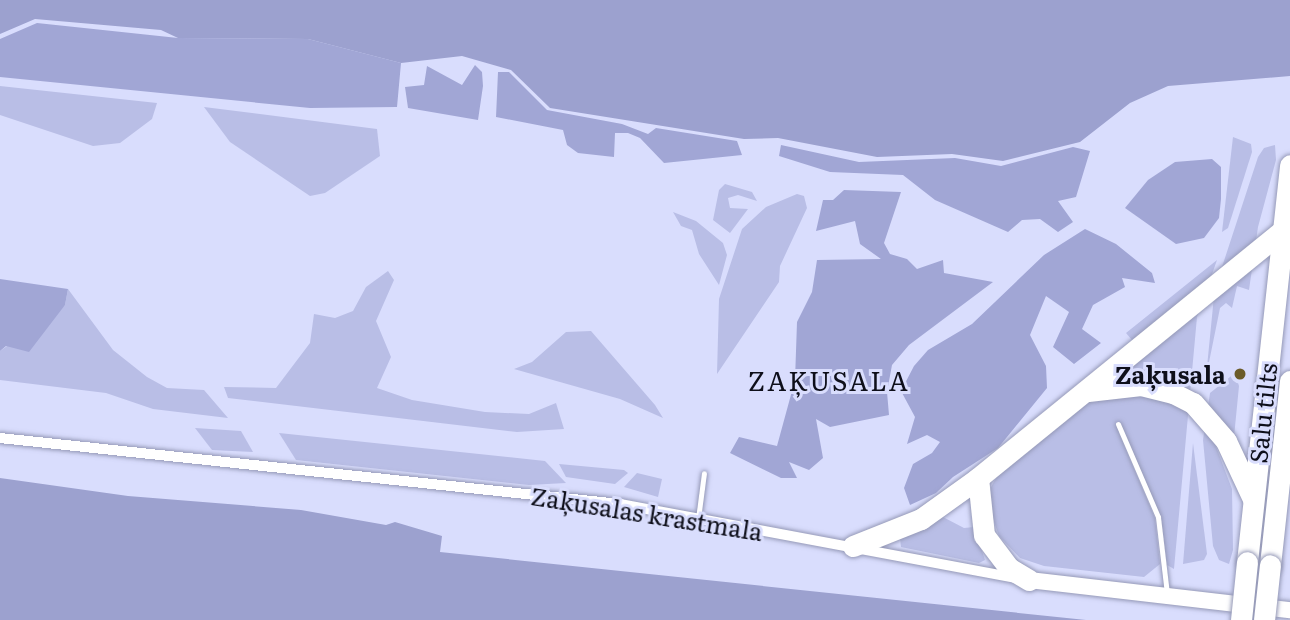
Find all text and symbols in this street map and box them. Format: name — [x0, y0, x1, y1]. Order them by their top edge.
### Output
place label: Zaķusala — [1115, 360, 1226, 388]
street label: Salu tilts — [1242, 362, 1282, 464]
district label: ZAĶUSALA — [749, 364, 909, 396]
marker: Zaķusala — [1232, 366, 1248, 382]
street label: Zaķusalas krastmala — [529, 480, 765, 546]

